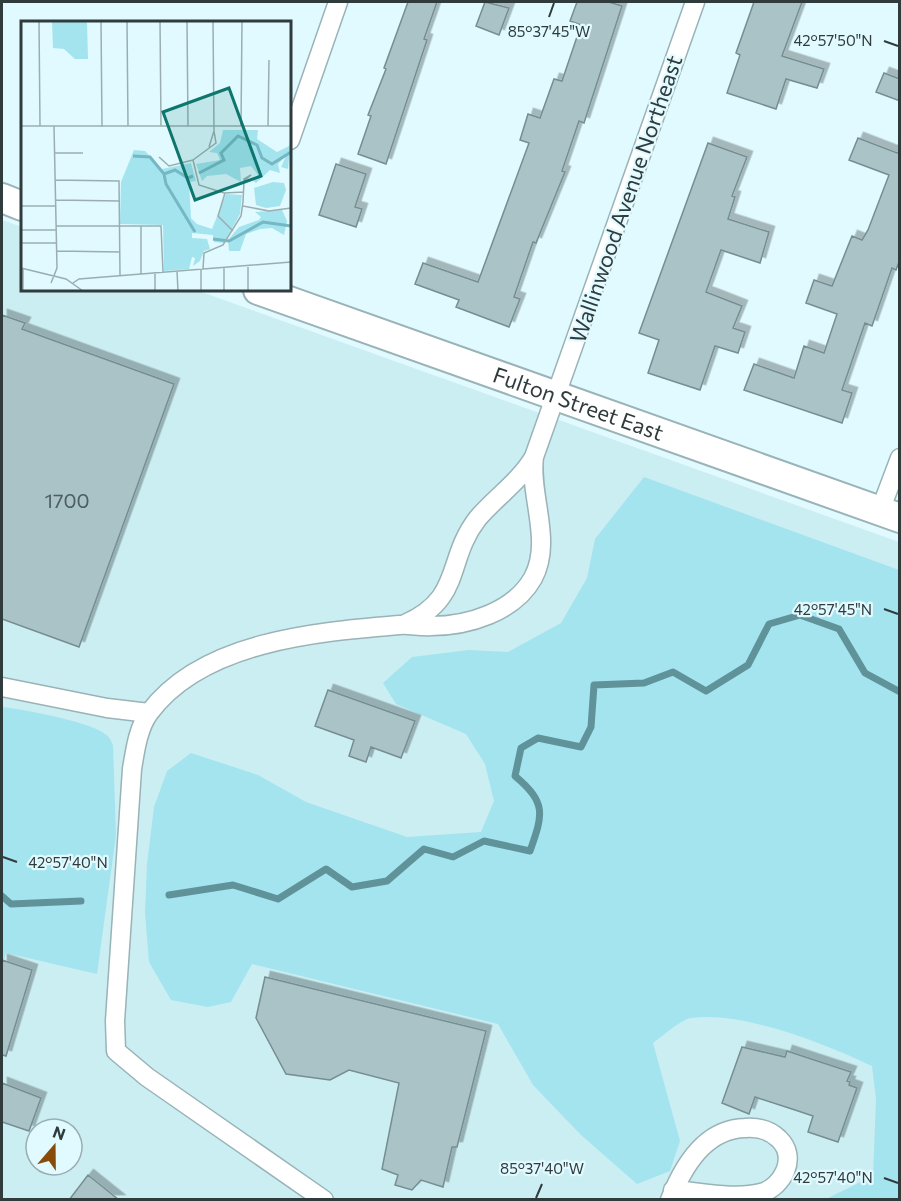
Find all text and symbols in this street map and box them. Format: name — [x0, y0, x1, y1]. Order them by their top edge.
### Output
inset map — [21, 21, 291, 291]
text: 85°37'45"W — [508, 22, 590, 40]
text: 42°57'50"N — [793, 31, 873, 49]
street label: Wallinwood Avenue Northeast — [564, 52, 687, 346]
street label: Fulton Street East — [490, 361, 667, 446]
house number: 1700 — [44, 488, 90, 512]
text: 42°57'45"N — [794, 600, 872, 618]
text: 42°57'40"N — [28, 853, 108, 871]
north arrow — [24, 1117, 84, 1177]
text: N — [50, 1121, 68, 1143]
text: 85°37'40"W — [500, 1159, 584, 1177]
text: 42°57'40"N — [793, 1168, 873, 1186]

